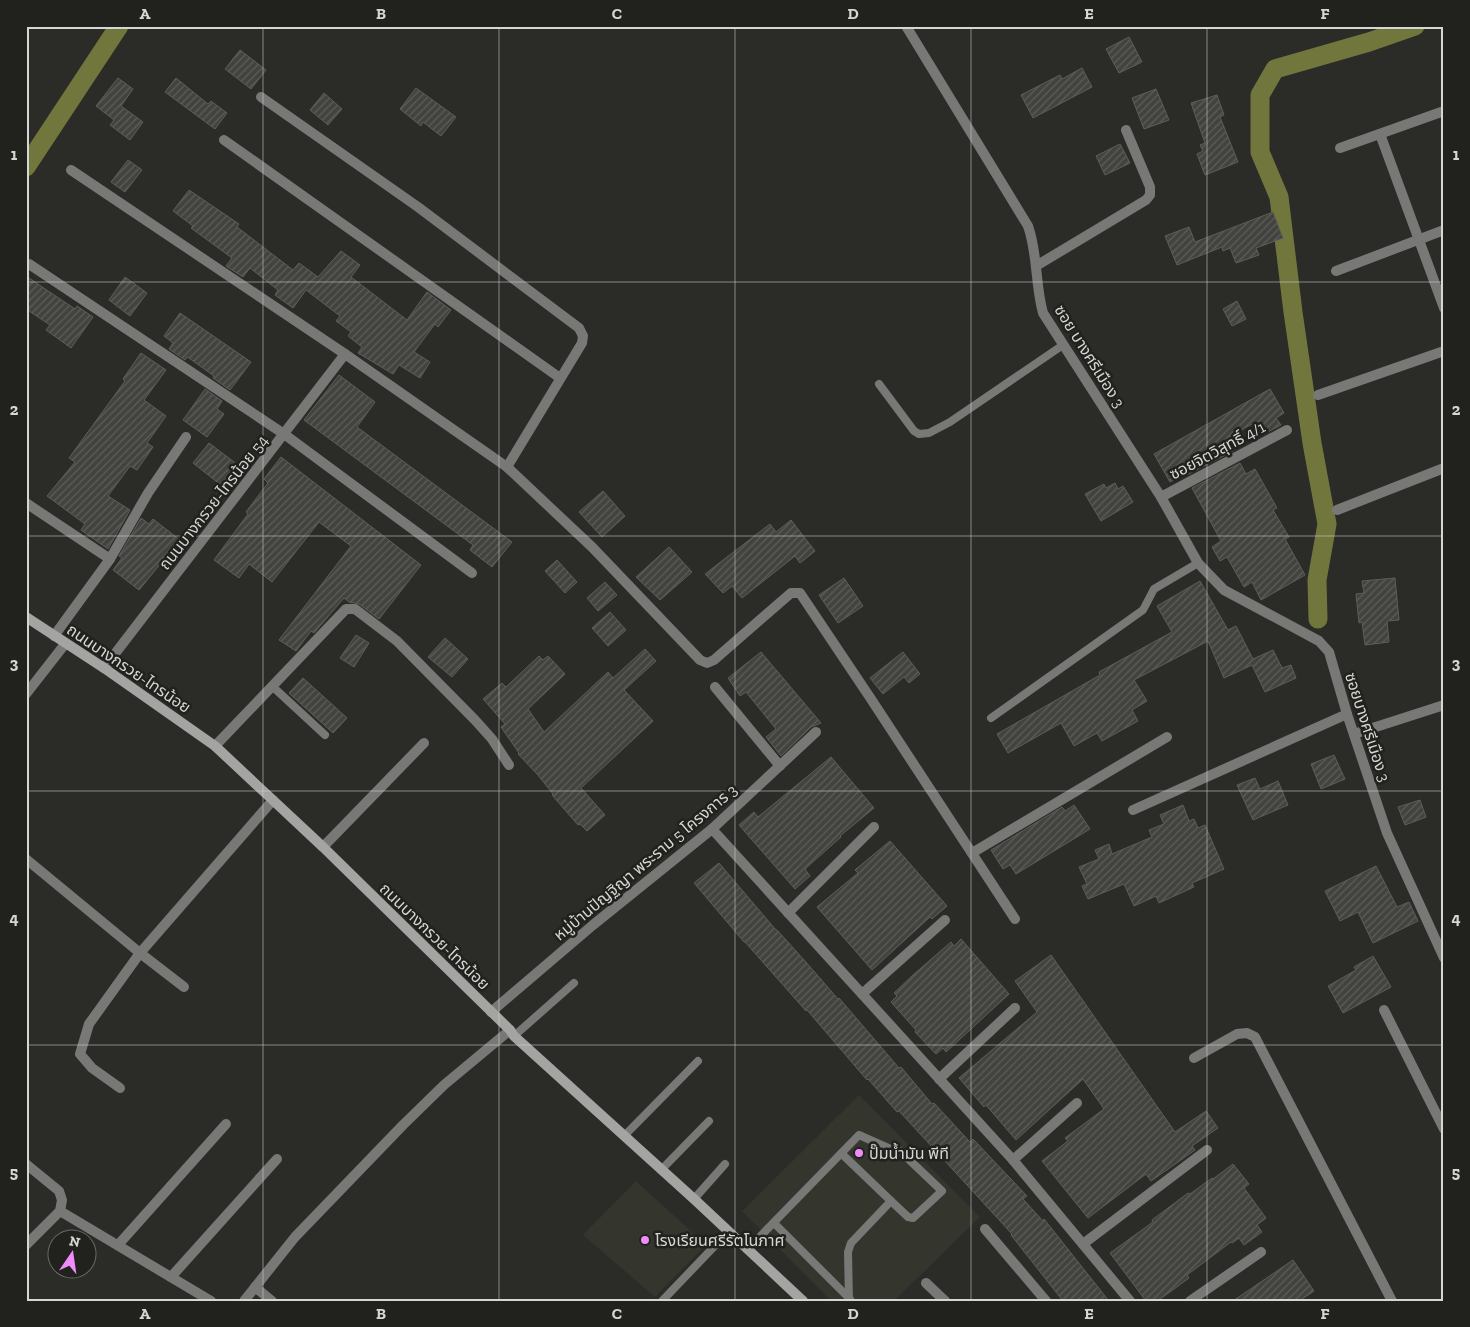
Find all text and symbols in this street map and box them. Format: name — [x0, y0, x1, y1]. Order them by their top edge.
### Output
text: A — [140, 4, 151, 23]
text: B — [376, 4, 386, 23]
text: C — [612, 4, 622, 23]
text: D — [847, 4, 859, 23]
text: E — [1084, 4, 1094, 23]
text: F — [1320, 4, 1330, 23]
text: 1 — [11, 145, 18, 164]
text: 1 — [1453, 145, 1460, 164]
street label: ซอย บางศรีเมือง 3 — [1050, 301, 1129, 411]
text: 2 — [10, 400, 19, 419]
text: 2 — [1452, 400, 1461, 419]
street label: ซอยจิตวิสุทธิ์ 4/1 — [1166, 417, 1268, 484]
street label: ถนนบางกรวย-ไทรน้อย 54 — [155, 431, 272, 573]
street label: ถนนบางกรวย-ไทรน้อย — [63, 620, 194, 717]
text: 3 — [10, 654, 19, 673]
text: 3 — [1452, 654, 1461, 673]
street label: ซอยบางศรีเมือง 3 — [1341, 670, 1394, 784]
street label: หมู่บ้านปัญฐิญา พระราม 5 โครงการ 3 — [550, 780, 741, 945]
street label: ถนนบางกรวย-ไทรน้อย — [376, 879, 493, 994]
text: 4 — [9, 909, 19, 928]
text: 4 — [1451, 909, 1461, 928]
place label: ปั๊มน้ำมัน พีที — [869, 1142, 949, 1163]
marker: ปั๊มน้ำมัน พีที — [853, 1147, 865, 1159]
text: 5 — [10, 1163, 18, 1182]
text: 5 — [1452, 1163, 1460, 1182]
north arrow — [48, 1230, 98, 1280]
place label: โรงเรียนศรีรัตโนภาศ — [655, 1231, 785, 1250]
text: N — [68, 1232, 82, 1251]
marker: โรงเรียนศรีรัตโนภาศ — [639, 1234, 651, 1246]
text: A — [140, 1304, 151, 1323]
text: B — [376, 1304, 386, 1323]
text: C — [612, 1304, 622, 1323]
text: D — [847, 1304, 859, 1323]
text: E — [1084, 1304, 1094, 1323]
text: F — [1320, 1304, 1330, 1323]

